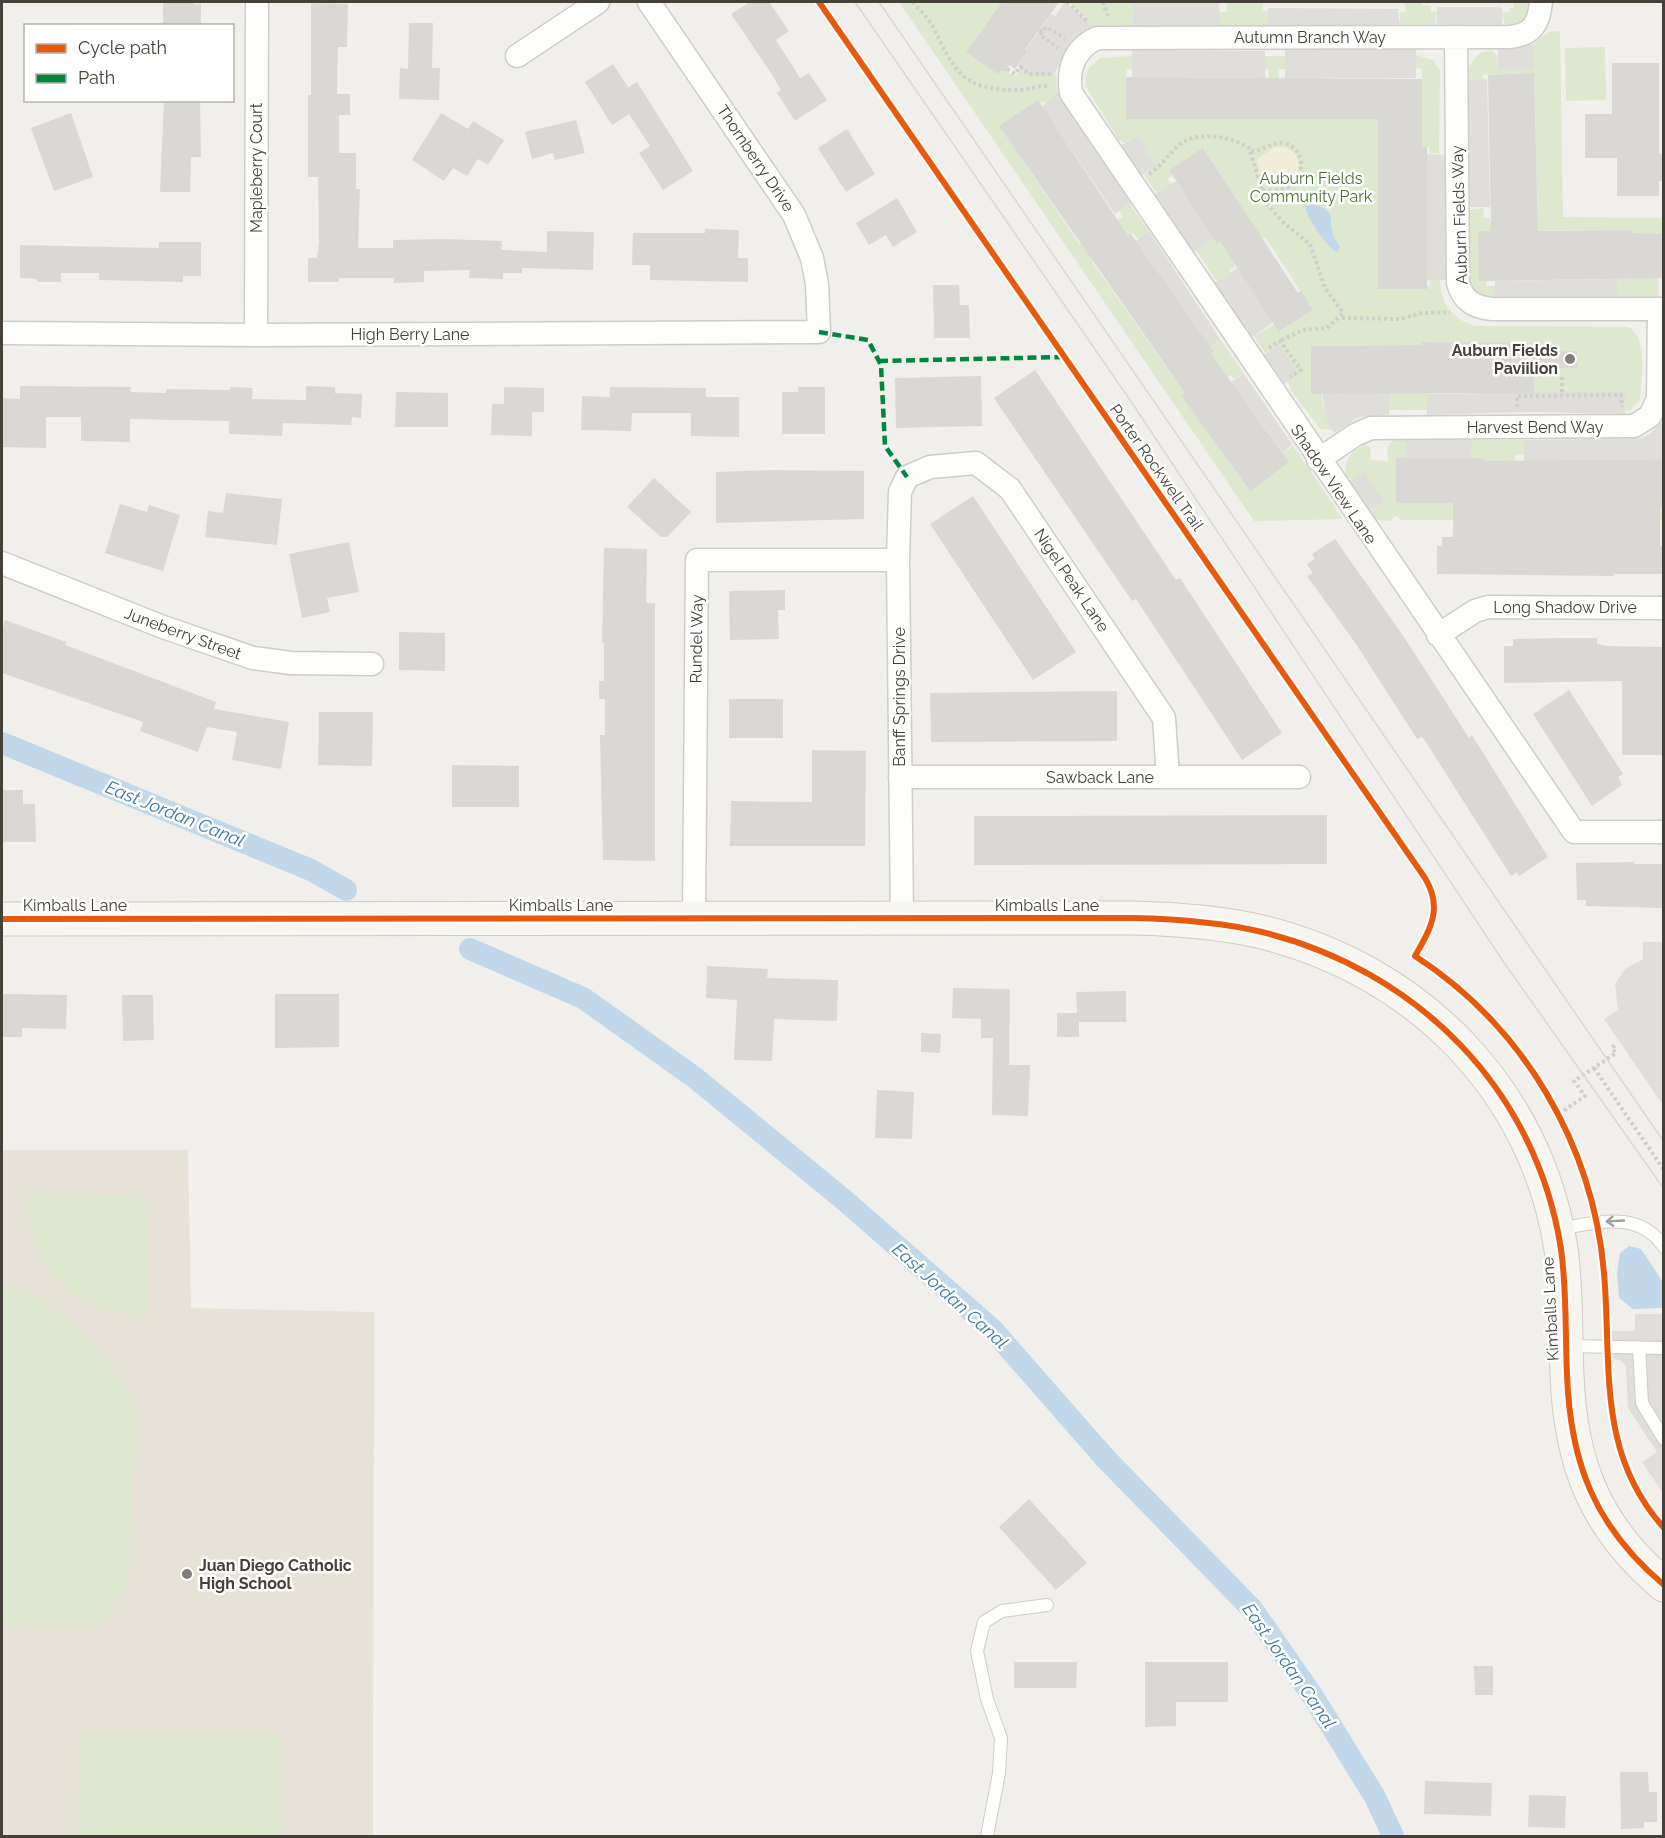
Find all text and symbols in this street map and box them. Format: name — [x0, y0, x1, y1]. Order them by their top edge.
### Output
legend — [24, 24, 234, 102]
street label: Autumn Branch Way — [1234, 28, 1386, 47]
text: Cycle path — [78, 37, 167, 58]
text: Path — [78, 67, 115, 88]
street label: Thornberry Drive — [713, 101, 798, 215]
street label: Mapleberry Court — [247, 102, 266, 233]
street label: Auburn Fields Way — [1448, 145, 1471, 285]
park label: Auburn Fields Community Park — [1250, 169, 1373, 206]
street label: High Berry Lane — [351, 325, 469, 344]
place label: Auburn Fields Paviilion — [1452, 341, 1558, 378]
marker: Auburn Fields Paviilion — [1563, 352, 1577, 366]
street label: Porter Rockwell Trail — [1106, 400, 1208, 535]
street label: Harvest Bend Way — [1467, 418, 1604, 437]
street label: Shadow View Lane — [1287, 421, 1381, 548]
street label: Nigel Peak Lane — [1030, 525, 1113, 635]
street label: Rundel Way — [686, 594, 707, 684]
street label: Long Shadow Drive — [1493, 598, 1637, 617]
street label: Juneberry Street — [122, 604, 244, 664]
street label: Banff Springs Drive — [890, 627, 909, 767]
street label: Sawback Lane — [1046, 768, 1154, 787]
water label: East Jordan Canal — [103, 776, 248, 851]
street label: Kimballs Lane — [23, 896, 127, 915]
street label: Kimballs Lane — [509, 896, 613, 915]
street label: Kimballs Lane — [995, 896, 1099, 915]
one-way arrow — [1606, 1216, 1625, 1227]
water label: East Jordan Canal — [888, 1238, 1013, 1353]
street label: Kimballs Lane — [1538, 1256, 1563, 1362]
place label: Juan Diego Catholic High School — [199, 1556, 352, 1593]
marker: Juan Diego Catholic High School — [180, 1567, 194, 1581]
water label: East Jordan Canal — [1238, 1599, 1341, 1733]

